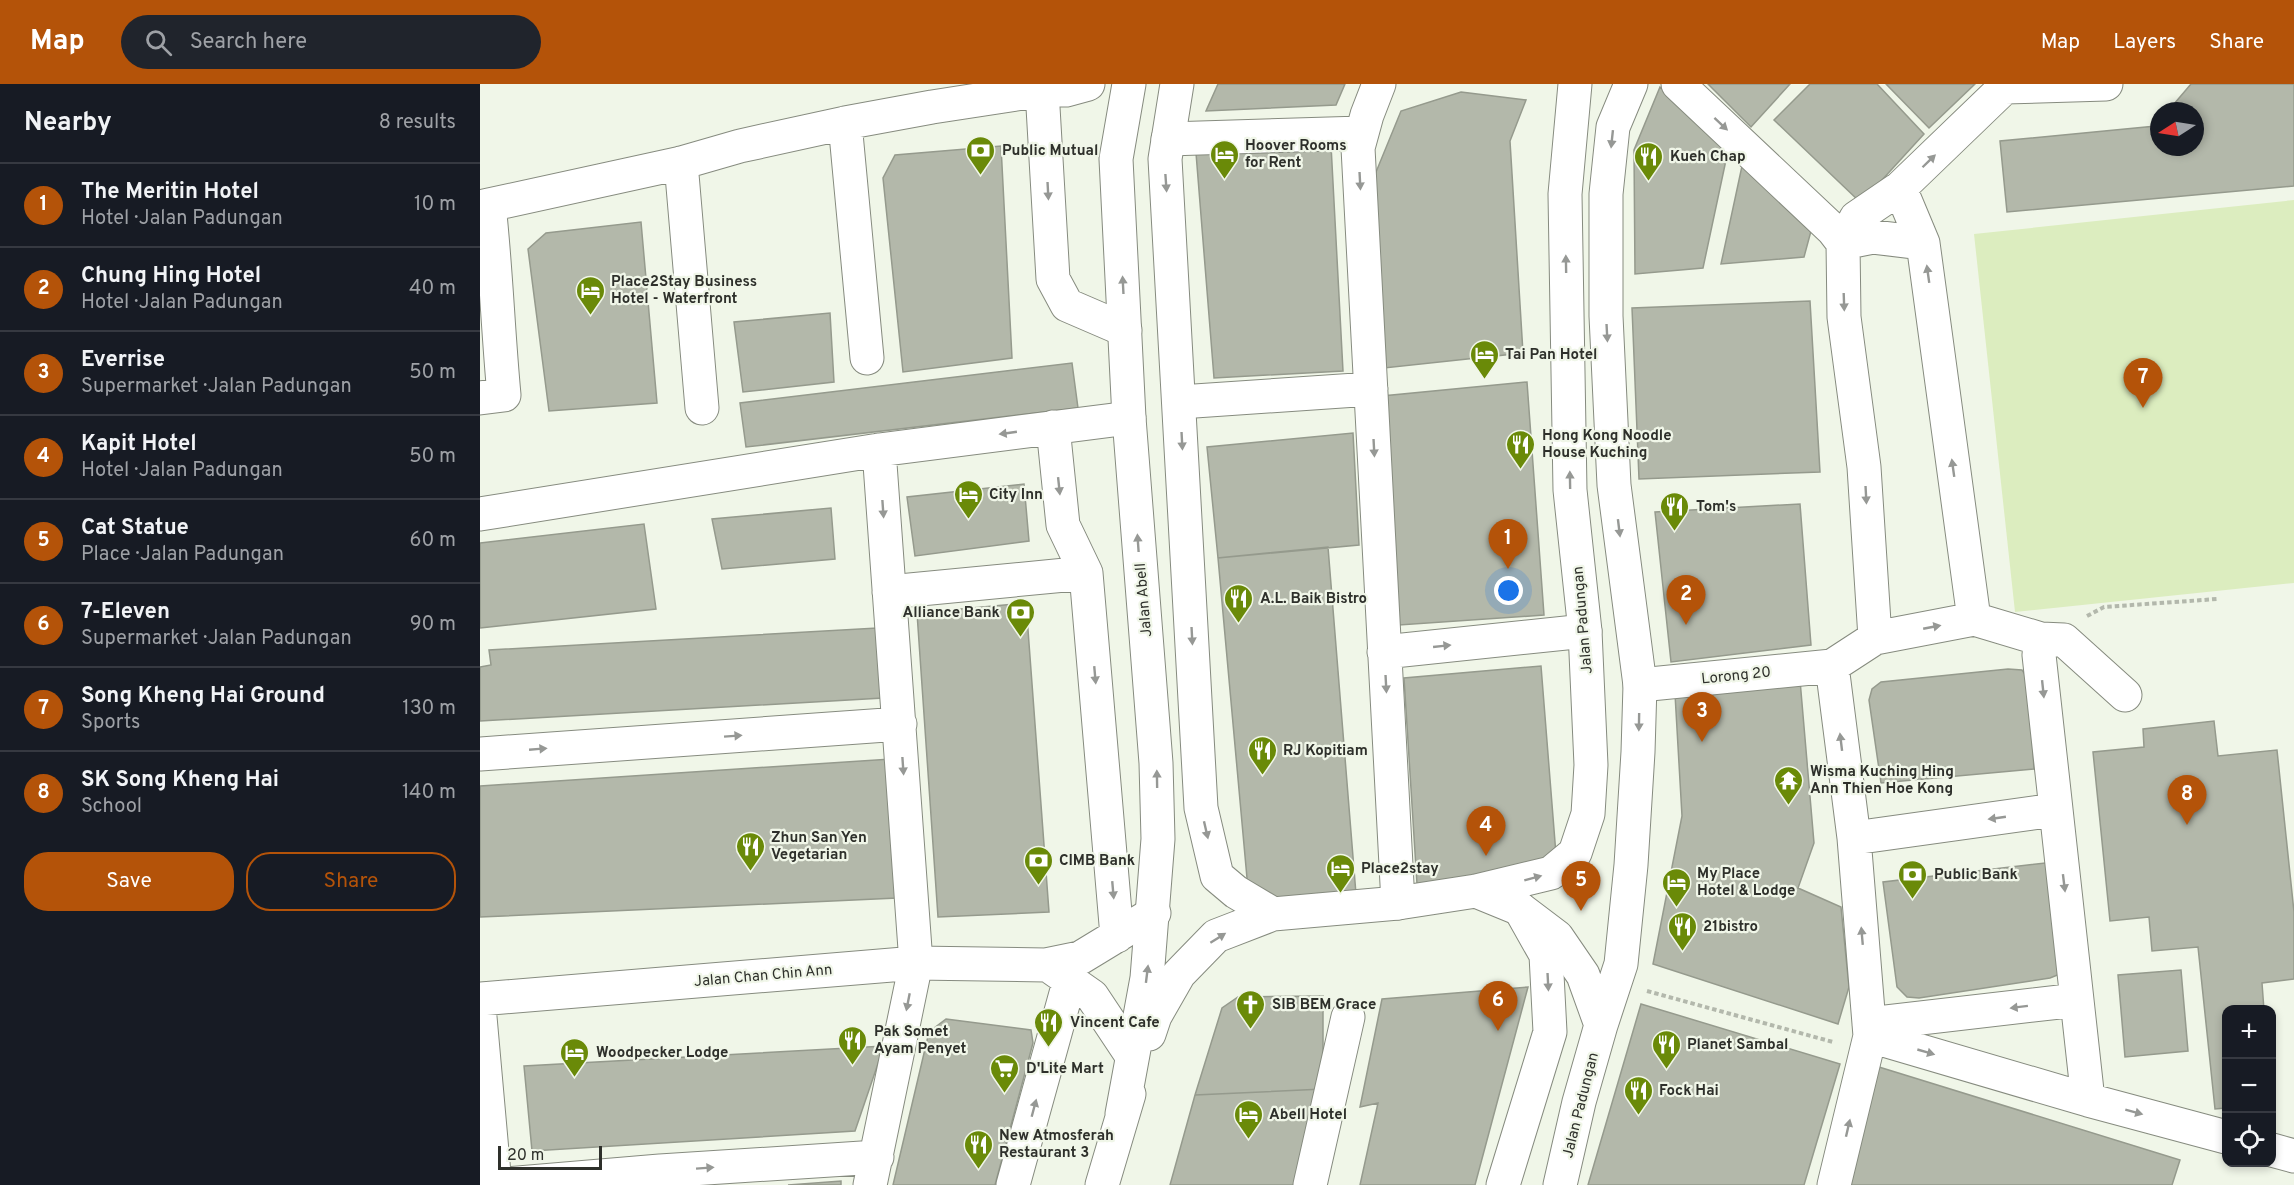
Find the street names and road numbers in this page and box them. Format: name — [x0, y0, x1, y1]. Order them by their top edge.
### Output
street label: Jalan Abell — [1132, 562, 1157, 638]
street label: Jalan Padungan — [1569, 565, 1598, 675]
street label: Lorong 20 — [1700, 663, 1772, 690]
street label: Jalan Chan Chin Ann — [693, 961, 833, 992]
street label: Jalan Padungan — [1559, 1051, 1604, 1160]

